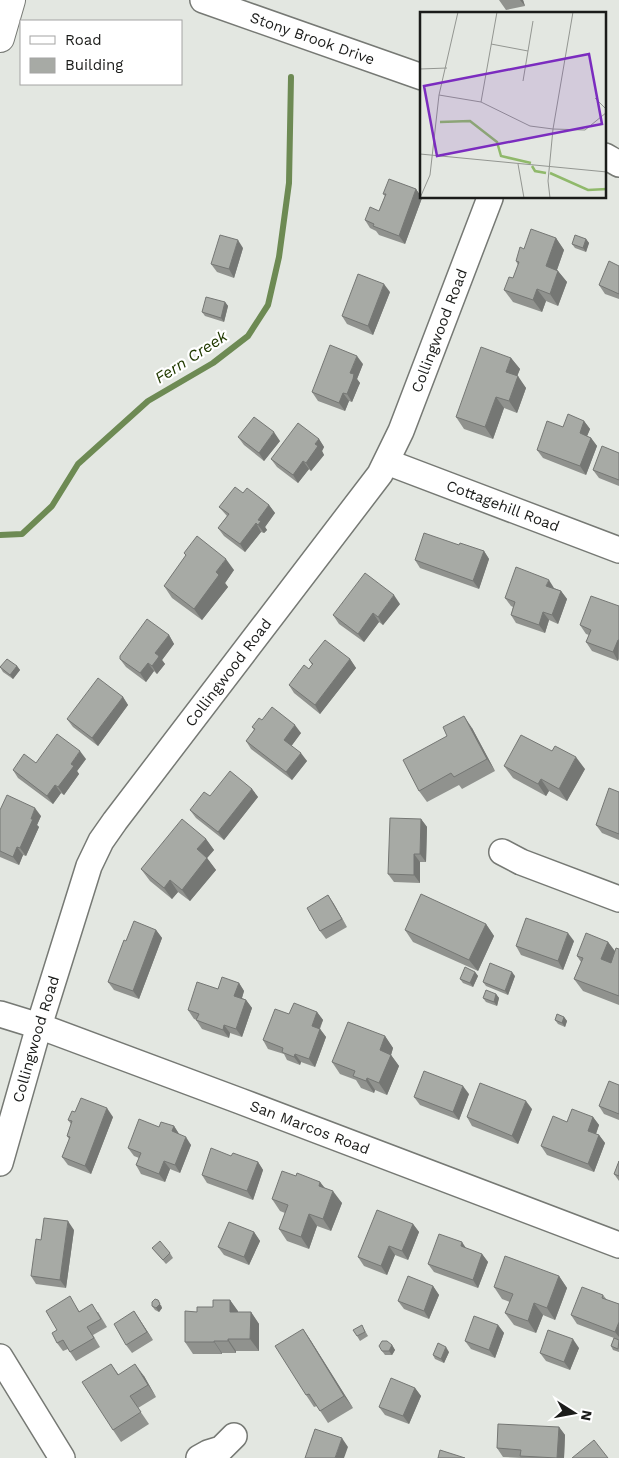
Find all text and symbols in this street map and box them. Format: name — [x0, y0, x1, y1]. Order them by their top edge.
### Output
street label: Stony Brook Drive — [248, 8, 377, 69]
inset map — [420, 12, 606, 199]
legend — [20, 20, 182, 85]
text: Road — [65, 31, 102, 49]
text: Building — [65, 56, 123, 74]
street label: Collingwood Road — [407, 266, 471, 395]
water label: Fern Creek — [151, 326, 232, 387]
street label: Cottagehill Road — [444, 476, 562, 536]
street label: Collingwood Road — [181, 615, 275, 730]
street label: Collingwood Road — [9, 974, 63, 1104]
street label: San Marcos Road — [247, 1097, 372, 1158]
north arrow — [549, 1388, 599, 1438]
text: N — [578, 1409, 596, 1422]

